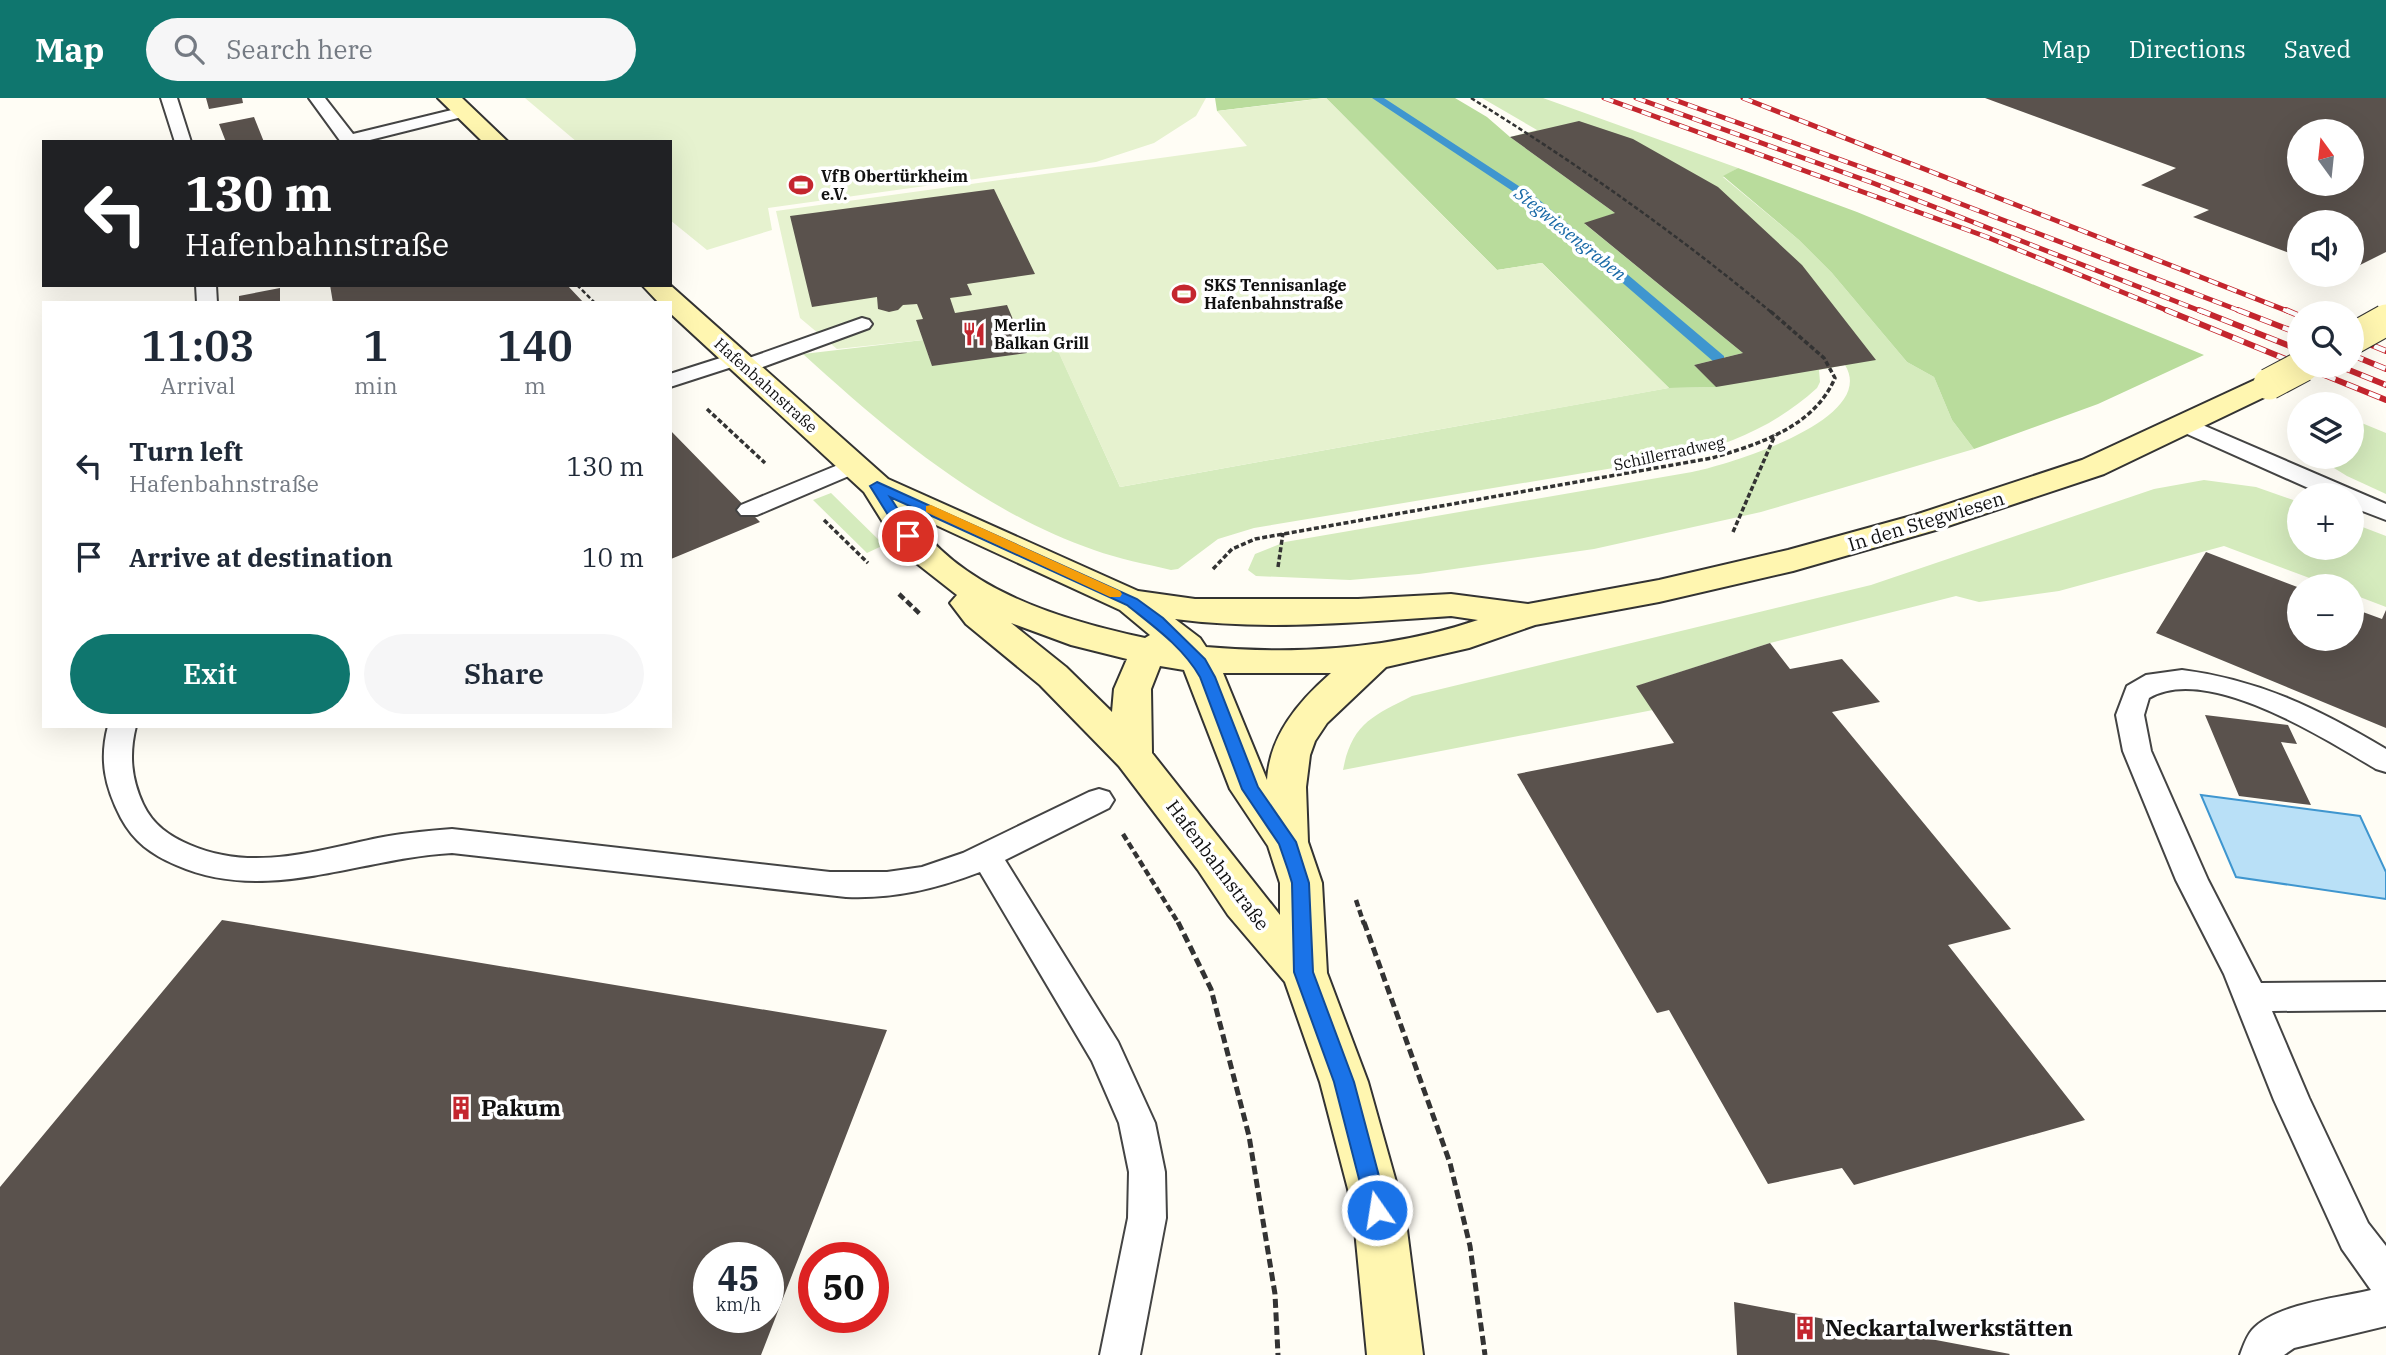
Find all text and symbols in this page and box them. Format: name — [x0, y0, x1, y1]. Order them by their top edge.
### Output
search box — [146, 18, 636, 81]
text: Map — [35, 28, 104, 71]
icon: search — [170, 30, 208, 68]
text: Search here — [226, 32, 373, 66]
text: Map — [2042, 33, 2091, 65]
text: Directions — [2129, 33, 2246, 65]
text: Saved — [2284, 33, 2351, 65]
north arrow — [2287, 119, 2364, 196]
map controls — [2287, 119, 2364, 651]
text: 130 m — [185, 161, 332, 224]
place label: VfB Obertürkheim e.V. — [821, 166, 968, 204]
icon: left — [70, 168, 161, 259]
sports icon: VfB Obertürkheim e.V. — [787, 171, 815, 199]
water label: Stegwiesengraben — [1509, 181, 1631, 286]
button: sound — [2287, 210, 2364, 287]
text: Hafenbahnstraße — [185, 223, 449, 265]
place label: SKS Tennisanlage Hafenbahnstraße — [1204, 275, 1347, 313]
sports icon: SKS Tennisanlage Hafenbahnstraße — [1170, 280, 1198, 308]
button: search — [2287, 301, 2364, 378]
place label: Merlin Balkan Grill — [994, 315, 1089, 353]
text: 11:03 — [141, 318, 255, 373]
text: 1 — [363, 318, 388, 373]
text: 140 — [497, 318, 573, 373]
restaurant icon: Merlin Balkan Grill — [960, 320, 988, 348]
street label: Hafenbahnstraße — [710, 333, 822, 437]
text: Arrival — [161, 370, 235, 400]
text: min — [354, 370, 398, 400]
text: m — [524, 370, 546, 400]
button: layers — [2287, 392, 2364, 469]
street label: Schillerradweg — [1612, 431, 1727, 475]
text: Turn left — [129, 434, 243, 468]
icon: left — [70, 447, 108, 485]
text: 130 m — [566, 449, 644, 483]
text: Hafenbahnstraße — [129, 468, 319, 498]
button: + — [2287, 483, 2364, 560]
street label: In den Stegwiesen — [1845, 486, 2007, 556]
pin — [878, 506, 938, 566]
icon: arrive — [889, 517, 927, 555]
icon: arrive — [70, 538, 108, 576]
text: Arrive at destination — [129, 540, 393, 574]
text: 10 m — [582, 540, 644, 574]
button: − — [2287, 574, 2364, 651]
button: Exit — [70, 634, 350, 714]
button: Share — [364, 634, 644, 714]
street label: Hafenbahnstraße — [1161, 795, 1275, 935]
place label: Pakum — [481, 1092, 561, 1122]
building icon: Pakum — [447, 1094, 475, 1122]
position arrow — [1340, 1173, 1414, 1247]
speed limit sign: 50 — [798, 1242, 889, 1333]
text: 45 — [717, 1255, 760, 1301]
text: km/h — [716, 1293, 761, 1316]
place label: Neckartalwerkstätten — [1825, 1312, 2073, 1342]
building icon: Neckartalwerkstätten — [1791, 1314, 1819, 1342]

